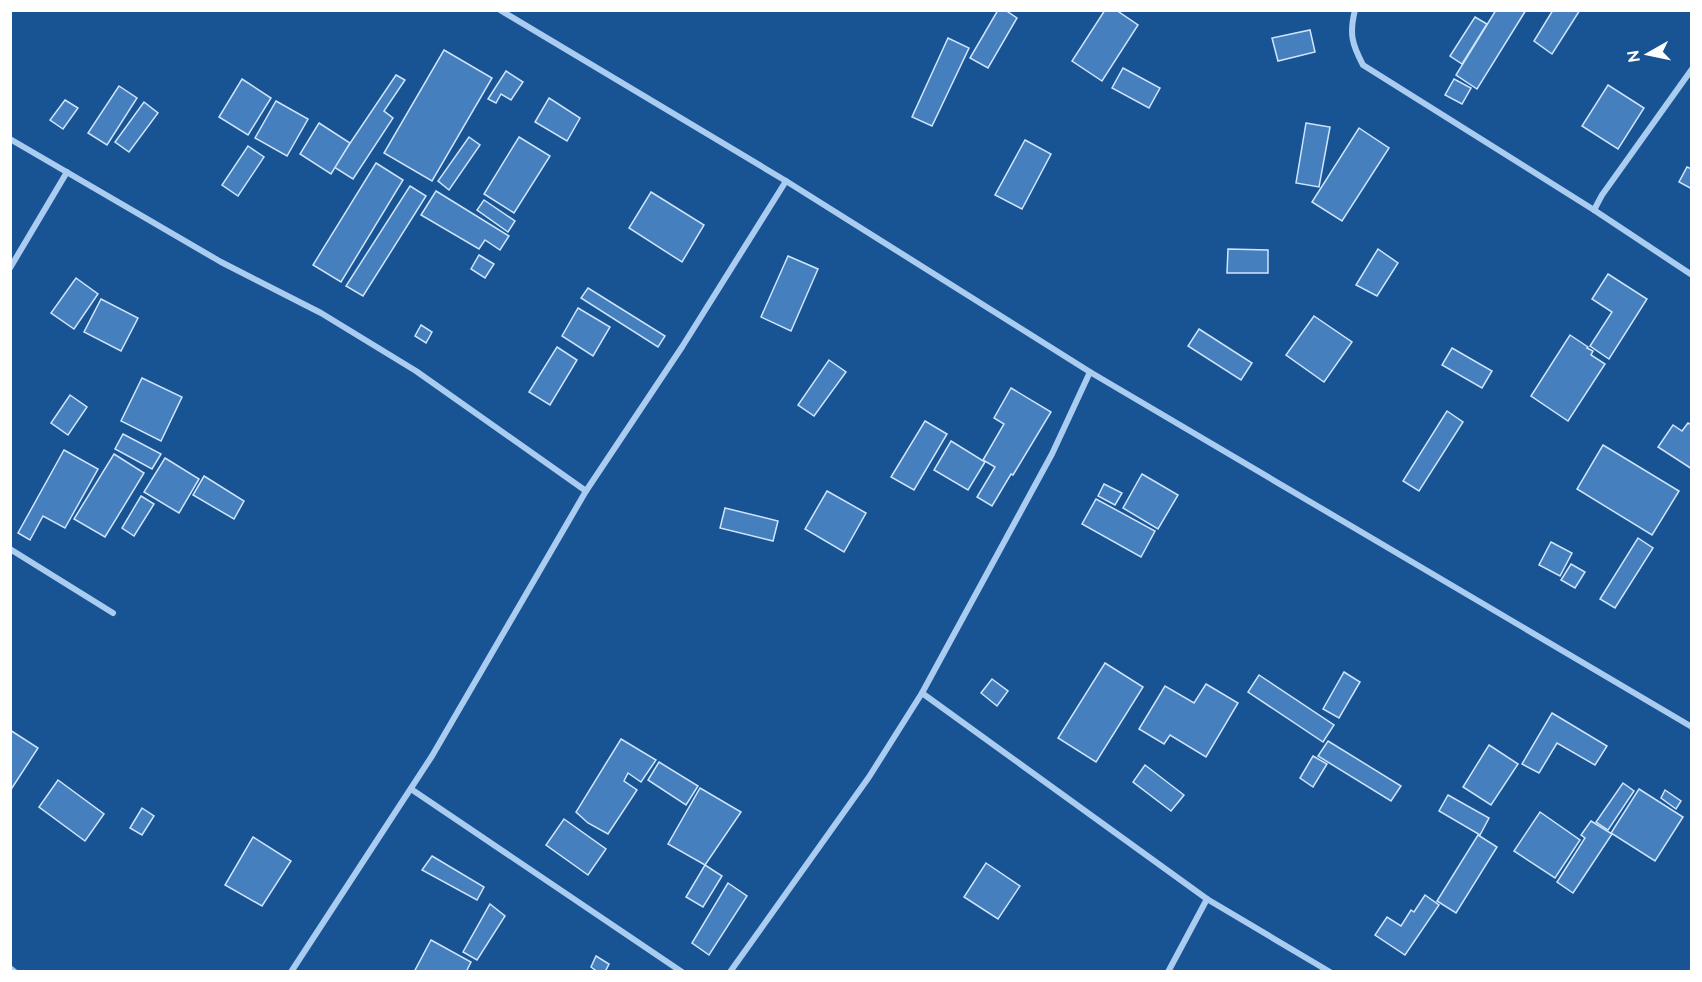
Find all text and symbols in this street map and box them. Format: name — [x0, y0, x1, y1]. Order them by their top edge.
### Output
north arrow — [1618, 24, 1678, 84]
text: N — [1623, 49, 1644, 64]

